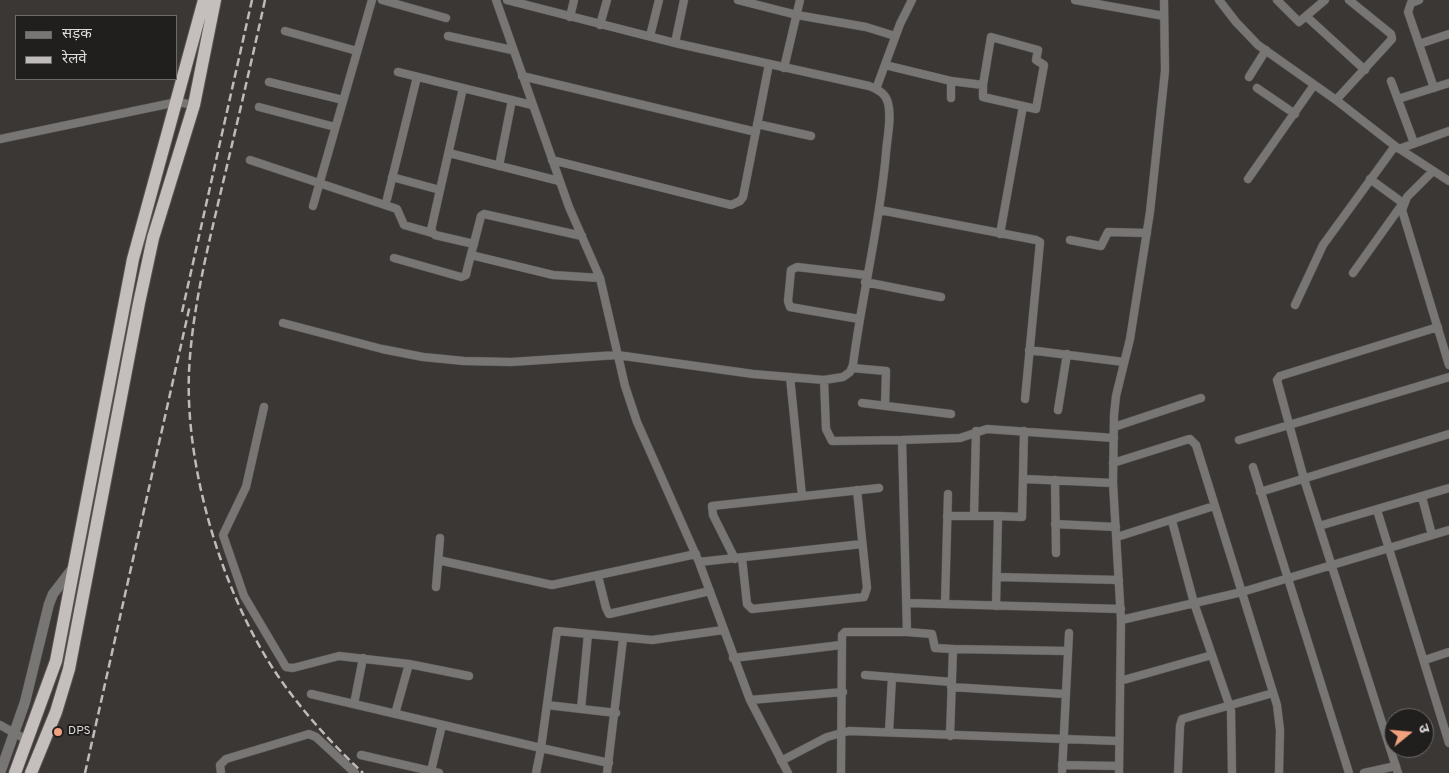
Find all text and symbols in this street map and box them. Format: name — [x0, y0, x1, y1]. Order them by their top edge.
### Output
legend — [15, 15, 178, 80]
text: सड़क — [62, 25, 92, 44]
text: रेलवे — [62, 50, 87, 69]
north arrow — [1384, 708, 1434, 758]
text: उ — [1414, 722, 1432, 735]
place label: DPS — [68, 725, 91, 739]
marker: DPS — [52, 726, 64, 738]

